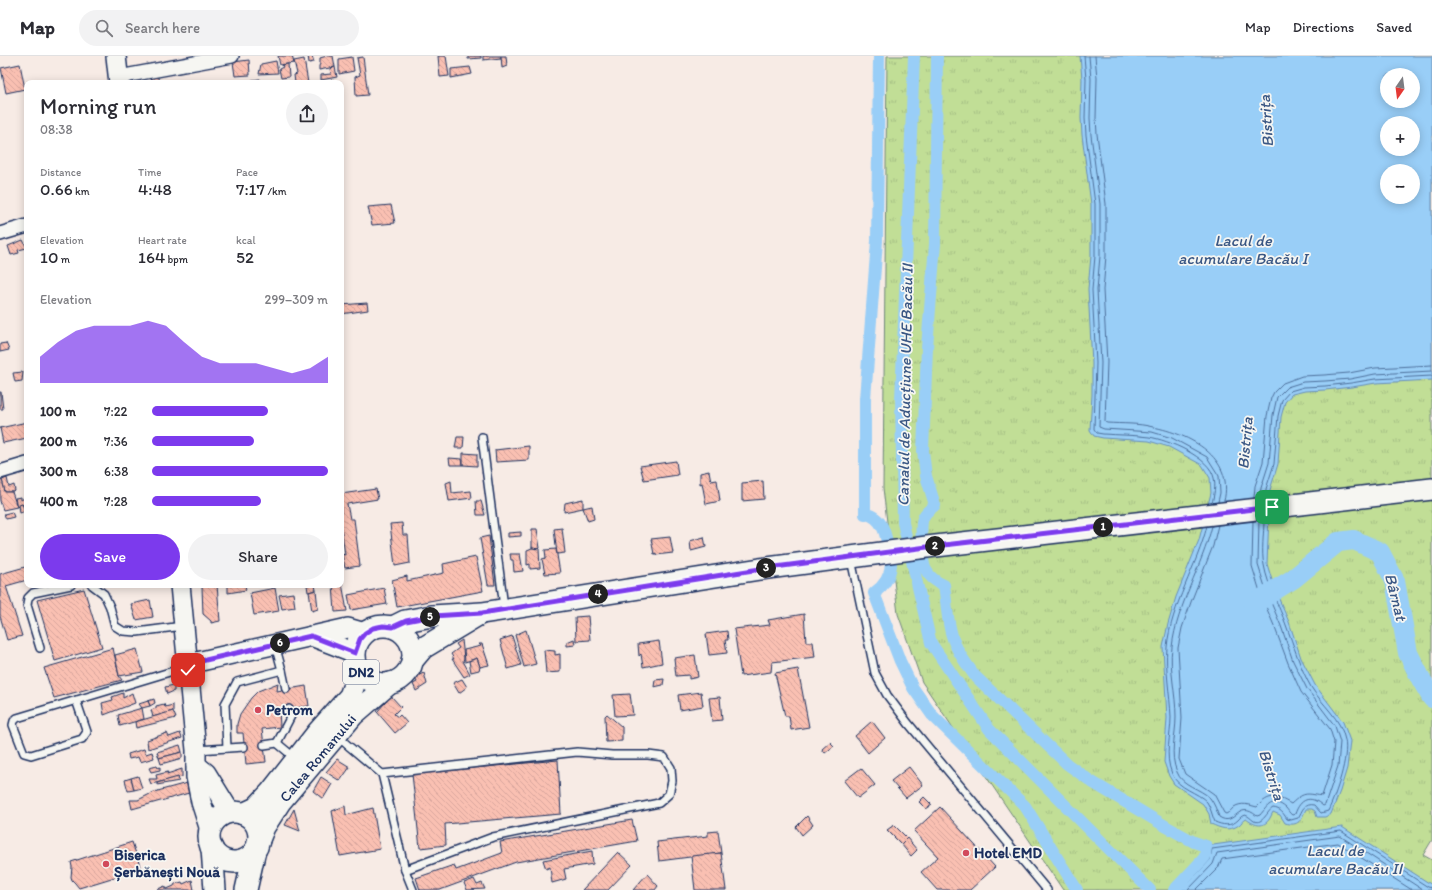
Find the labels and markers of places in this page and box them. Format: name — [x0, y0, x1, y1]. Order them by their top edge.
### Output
pin — [1255, 490, 1289, 524]
pin: 1 — [1093, 517, 1113, 537]
pin: 2 — [925, 536, 945, 556]
pin: 3 — [756, 558, 776, 578]
pin: 4 — [588, 584, 608, 604]
pin: 5 — [420, 607, 440, 627]
pin: 6 — [270, 633, 290, 653]
pin — [171, 653, 205, 687]
place label: Petrom — [266, 701, 313, 719]
marker: Petrom — [253, 705, 263, 715]
place label: Hotel EMD — [974, 844, 1042, 862]
place label: Biserica Șerbănești Nouă — [114, 846, 220, 882]
marker: Hotel EMD — [961, 848, 971, 858]
marker: Biserica Șerbănești Nouă — [101, 859, 111, 869]

